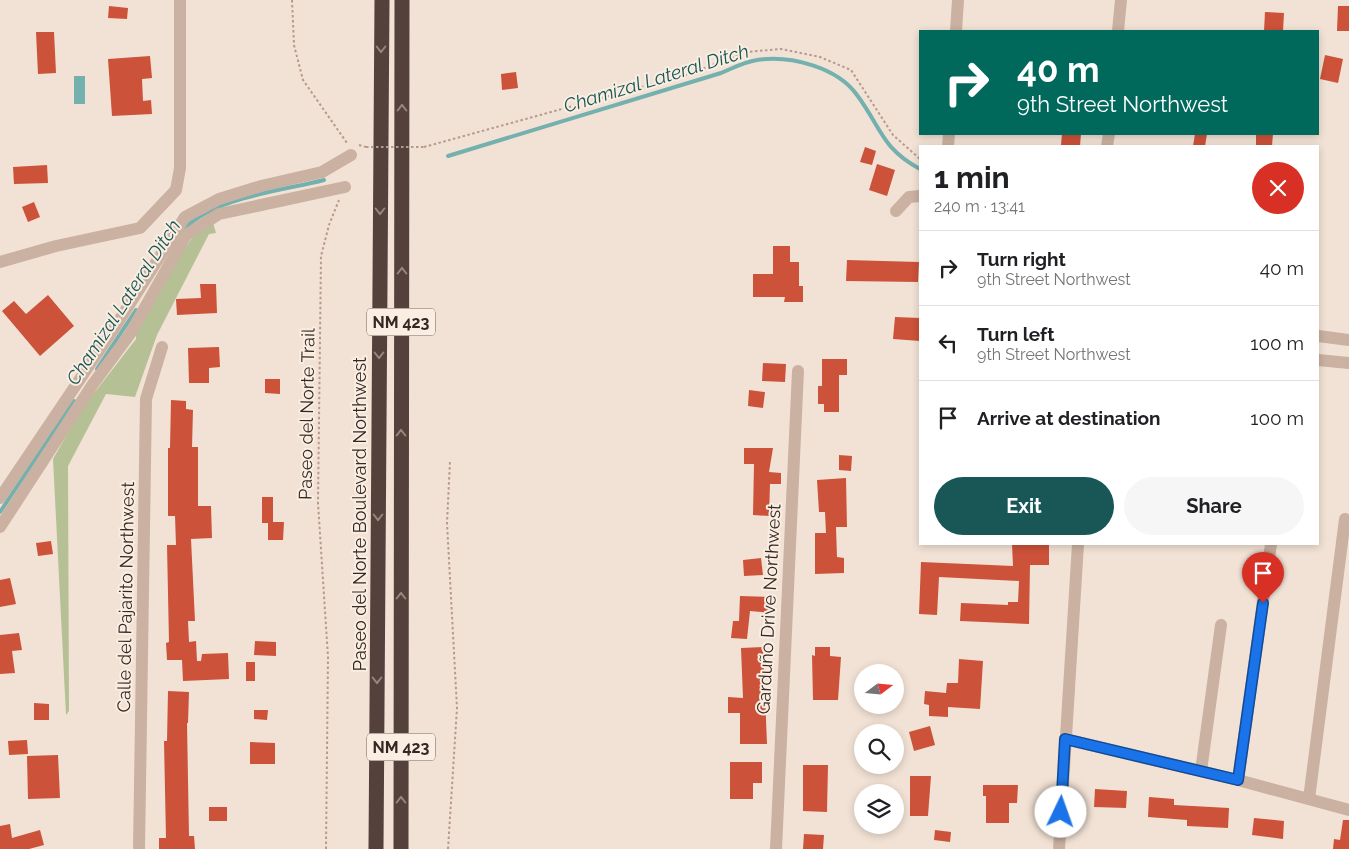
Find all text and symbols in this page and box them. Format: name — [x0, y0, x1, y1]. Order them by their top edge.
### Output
water label: Chamizal Lateral Ditch — [561, 39, 751, 117]
one-way arrow — [376, 45, 386, 53]
text: 40 m — [1017, 49, 1099, 90]
icon: right — [934, 50, 999, 115]
text: 9th Street Northwest — [1017, 91, 1228, 117]
one-way arrow — [397, 104, 407, 112]
text: 1 min — [934, 160, 1010, 195]
button: close — [1252, 162, 1304, 214]
text: 240 m · 13:41 — [934, 197, 1025, 216]
one-way arrow — [375, 208, 385, 215]
water label: Chamizal Lateral Ditch — [61, 215, 185, 389]
text: Turn right — [977, 248, 1066, 270]
icon: right — [934, 254, 962, 282]
text: 40 m — [1260, 257, 1304, 279]
one-way arrow — [397, 267, 407, 274]
text: 9th Street Northwest — [977, 270, 1131, 289]
road number: NM 423 — [367, 308, 435, 336]
text: Turn left — [977, 323, 1054, 345]
street label: Paseo del Norte Trail — [295, 328, 318, 500]
icon: left — [934, 329, 962, 357]
text: 100 m — [1250, 332, 1304, 354]
text: 9th Street Northwest — [977, 345, 1131, 364]
one-way arrow — [374, 351, 384, 359]
street label: Paseo del Norte Boulevard Northwest — [349, 357, 370, 671]
icon: arrive — [934, 404, 962, 432]
text: Arrive at destination — [977, 407, 1161, 429]
text: 100 m — [1250, 407, 1304, 429]
one-way arrow — [396, 429, 406, 437]
button: Exit — [934, 477, 1114, 535]
button: Share — [1124, 477, 1304, 535]
street label: Calle del Pajarito Northwest — [113, 481, 138, 712]
street label: Garduño Drive Northwest — [753, 503, 784, 715]
one-way arrow — [373, 514, 383, 521]
pin — [1242, 552, 1284, 603]
icon: arrive — [1249, 559, 1277, 587]
one-way arrow — [396, 592, 406, 600]
north arrow — [854, 664, 904, 714]
map controls — [854, 664, 904, 834]
one-way arrow — [372, 676, 382, 684]
button: search — [854, 724, 904, 774]
road number: NM 423 — [367, 734, 435, 760]
button: layers — [854, 784, 904, 834]
position arrow — [1034, 785, 1086, 837]
one-way arrow — [396, 796, 406, 804]

